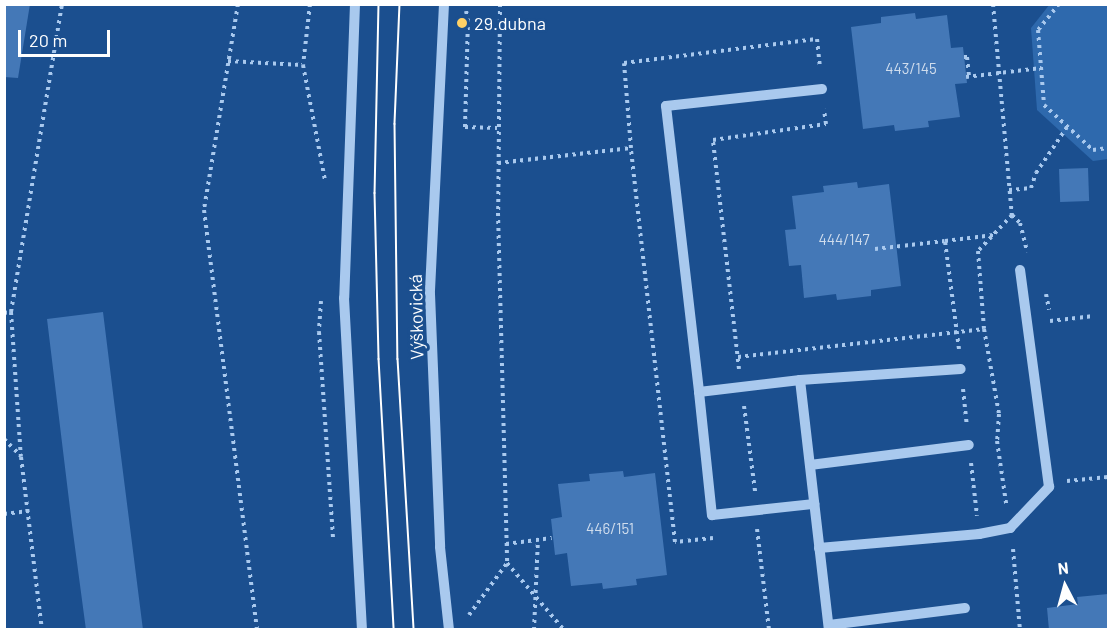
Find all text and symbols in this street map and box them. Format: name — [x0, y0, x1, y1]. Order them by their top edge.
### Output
place label: 29.dubna — [474, 12, 546, 34]
marker: 29.dubna — [455, 16, 469, 30]
scale bar — [21, 18, 112, 56]
text: 20 m — [29, 29, 67, 51]
house number: 443/145 — [885, 60, 937, 78]
house number: 444/147 — [819, 231, 869, 249]
street label: Výškovická — [404, 274, 428, 360]
house number: 446/151 — [586, 520, 634, 538]
north arrow — [1035, 556, 1095, 616]
text: N — [1057, 558, 1069, 578]

